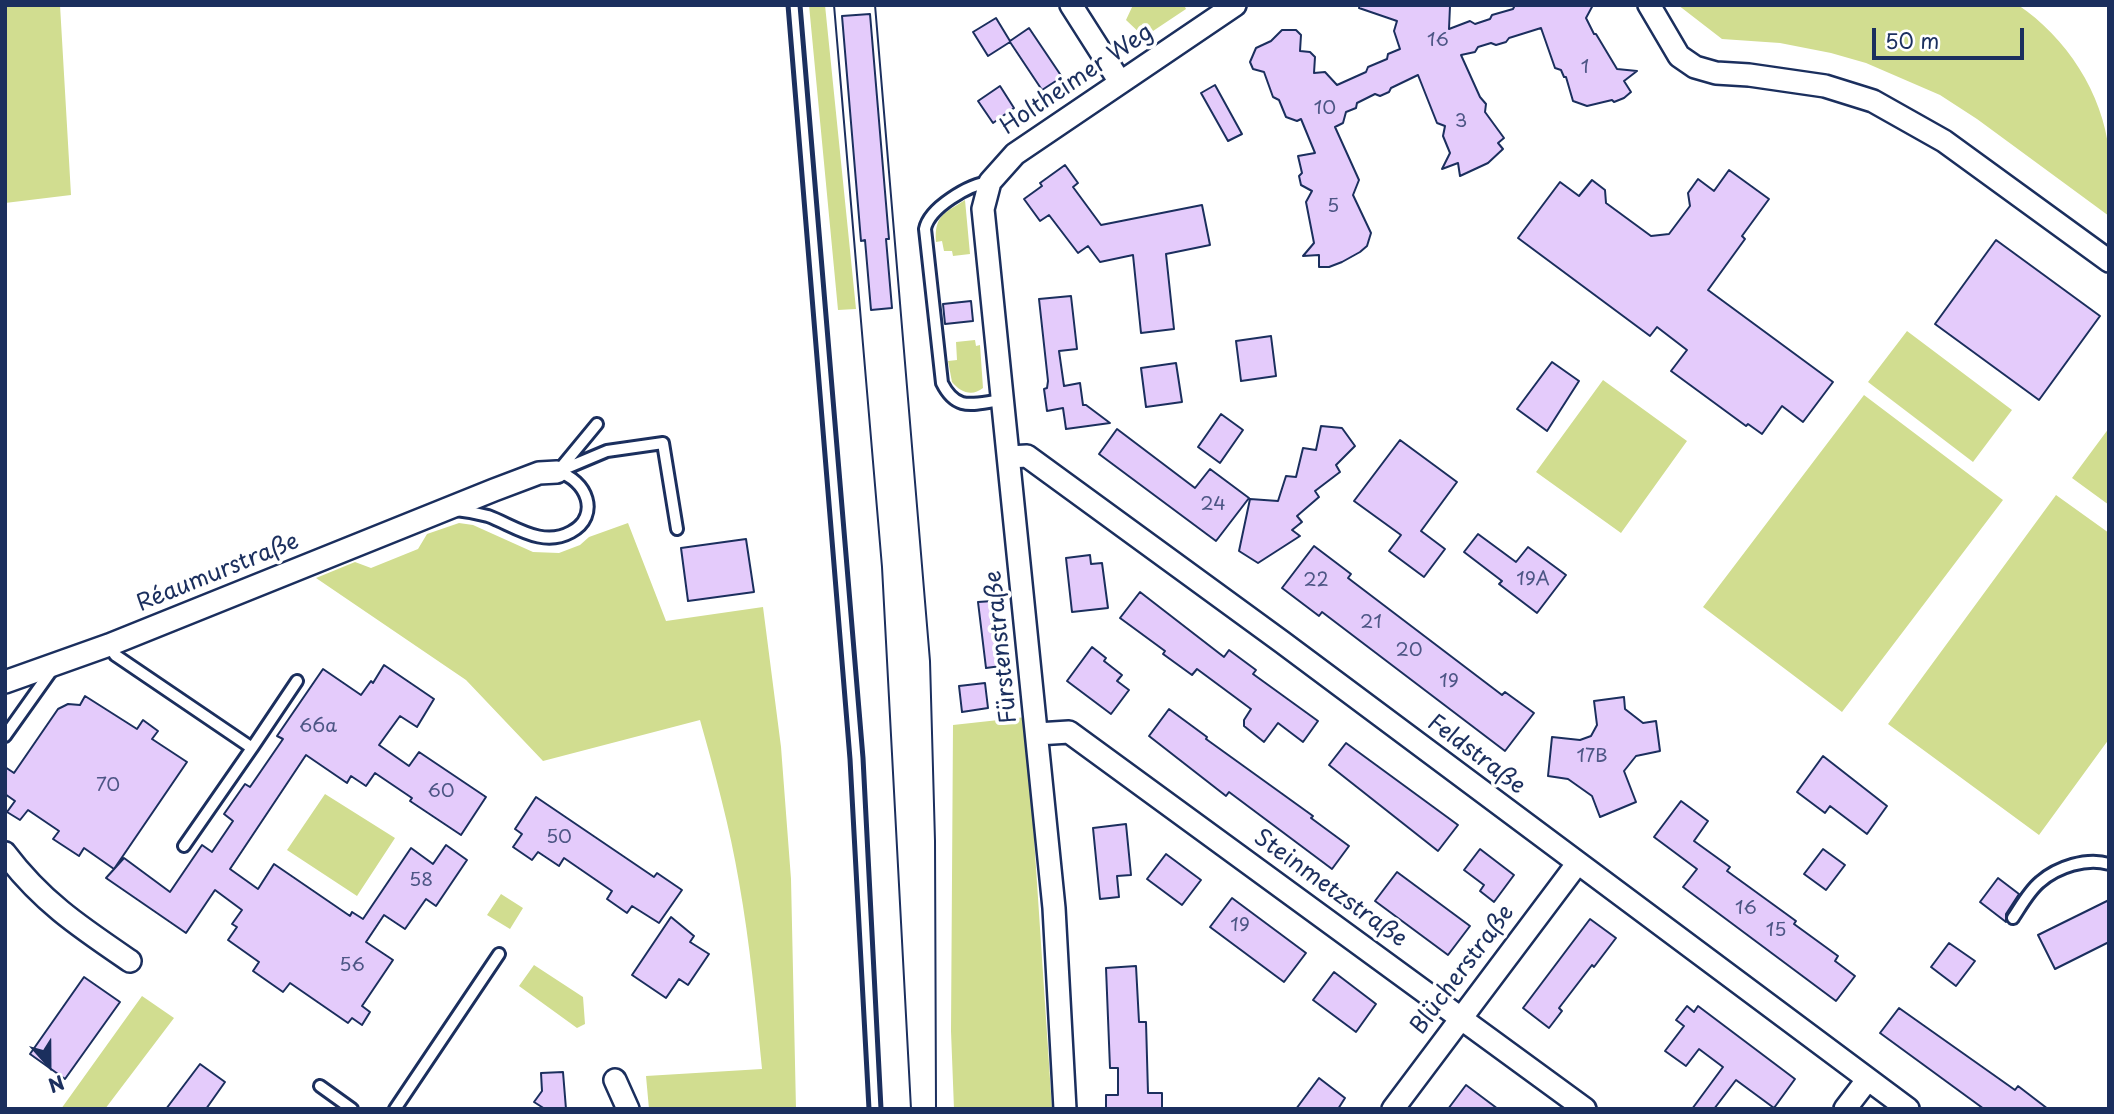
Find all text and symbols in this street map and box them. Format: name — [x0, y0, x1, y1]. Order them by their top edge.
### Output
scale bar — [1876, 14, 2028, 58]
street label: Holtheimer Weg — [996, 19, 1158, 141]
text: 50 m — [1885, 24, 1939, 56]
house number: 16 — [1427, 30, 1449, 52]
house number: 1 — [1581, 57, 1589, 79]
house number: 10 — [1314, 98, 1336, 120]
house number: 3 — [1455, 111, 1467, 133]
house number: 5 — [1327, 196, 1339, 218]
house number: 24 — [1200, 494, 1226, 516]
street label: Réaumurstraße — [133, 528, 303, 618]
street label: Fürstenstraße — [980, 569, 1024, 725]
house number: 19A — [1516, 569, 1550, 591]
house number: 22 — [1303, 570, 1329, 592]
house number: 21 — [1360, 612, 1382, 634]
house number: 20 — [1395, 640, 1423, 662]
house number: 19 — [1439, 671, 1459, 693]
street label: Feldstraße — [1422, 709, 1530, 801]
house number: 66a — [299, 716, 337, 738]
house number: 17B — [1576, 746, 1608, 768]
house number: 70 — [96, 775, 120, 797]
house number: 60 — [427, 781, 455, 803]
street label: Steinmetzstraße — [1248, 824, 1412, 954]
house number: 50 — [546, 827, 572, 849]
house number: 58 — [409, 870, 433, 892]
house number: 16 — [1735, 898, 1757, 920]
street label: Blücherstraße — [1405, 900, 1521, 1040]
house number: 19 — [1230, 915, 1250, 937]
house number: 15 — [1766, 920, 1786, 942]
house number: 56 — [339, 955, 365, 977]
north arrow — [14, 1030, 84, 1100]
text: N — [44, 1069, 69, 1100]

